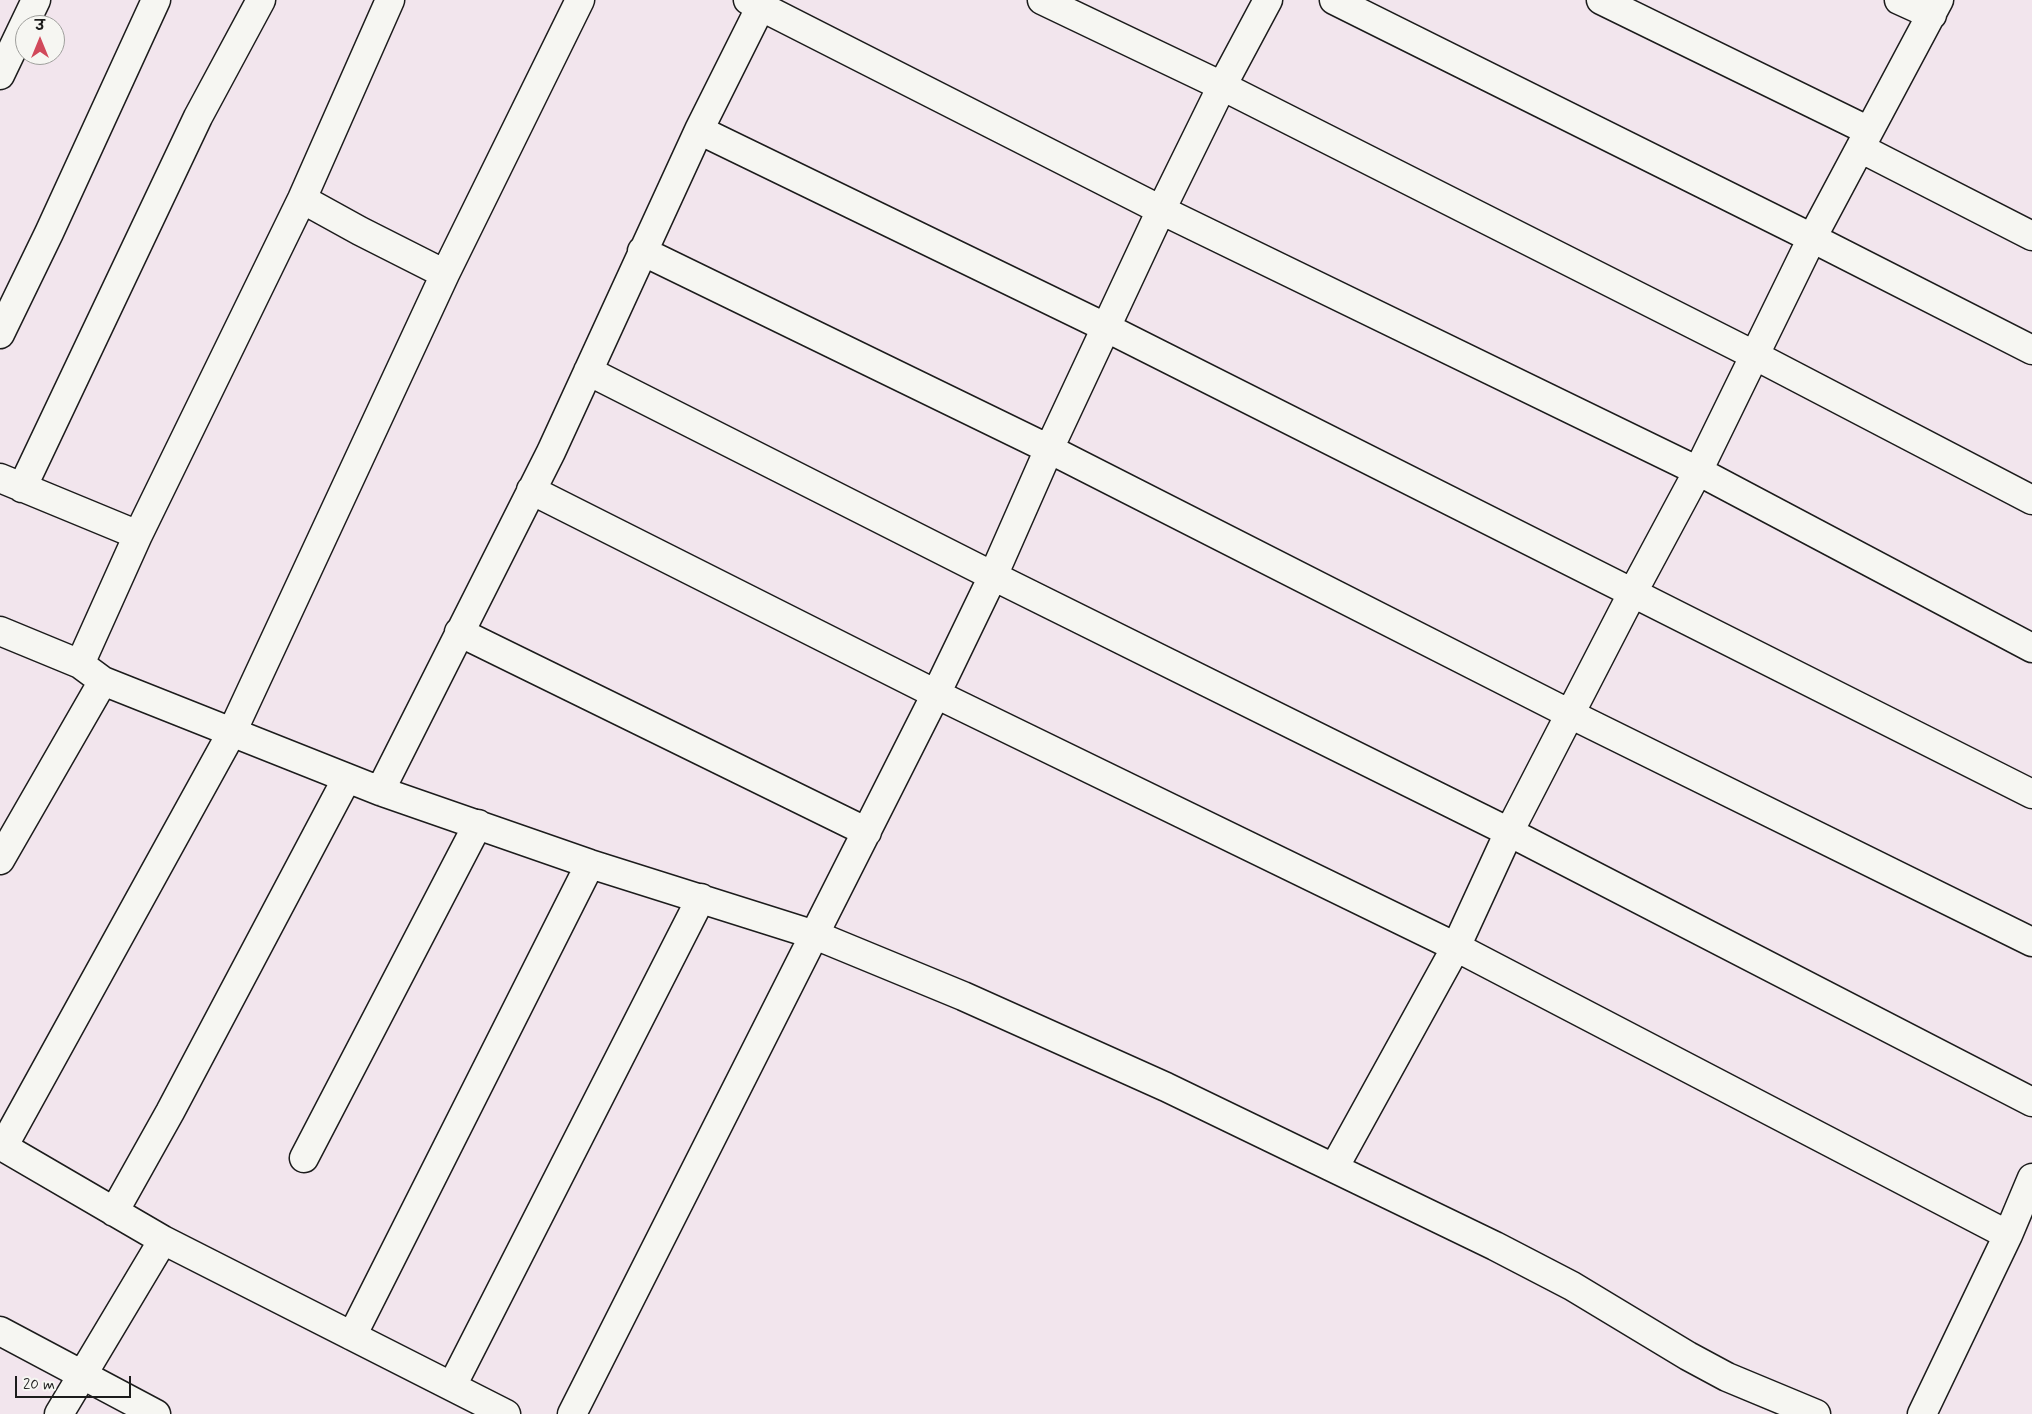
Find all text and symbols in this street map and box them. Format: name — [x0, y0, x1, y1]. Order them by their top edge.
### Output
north arrow — [15, 15, 65, 65]
text: उ — [35, 17, 45, 35]
scale bar — [18, 1366, 134, 1398]
text: 20 m — [23, 1375, 55, 1395]

